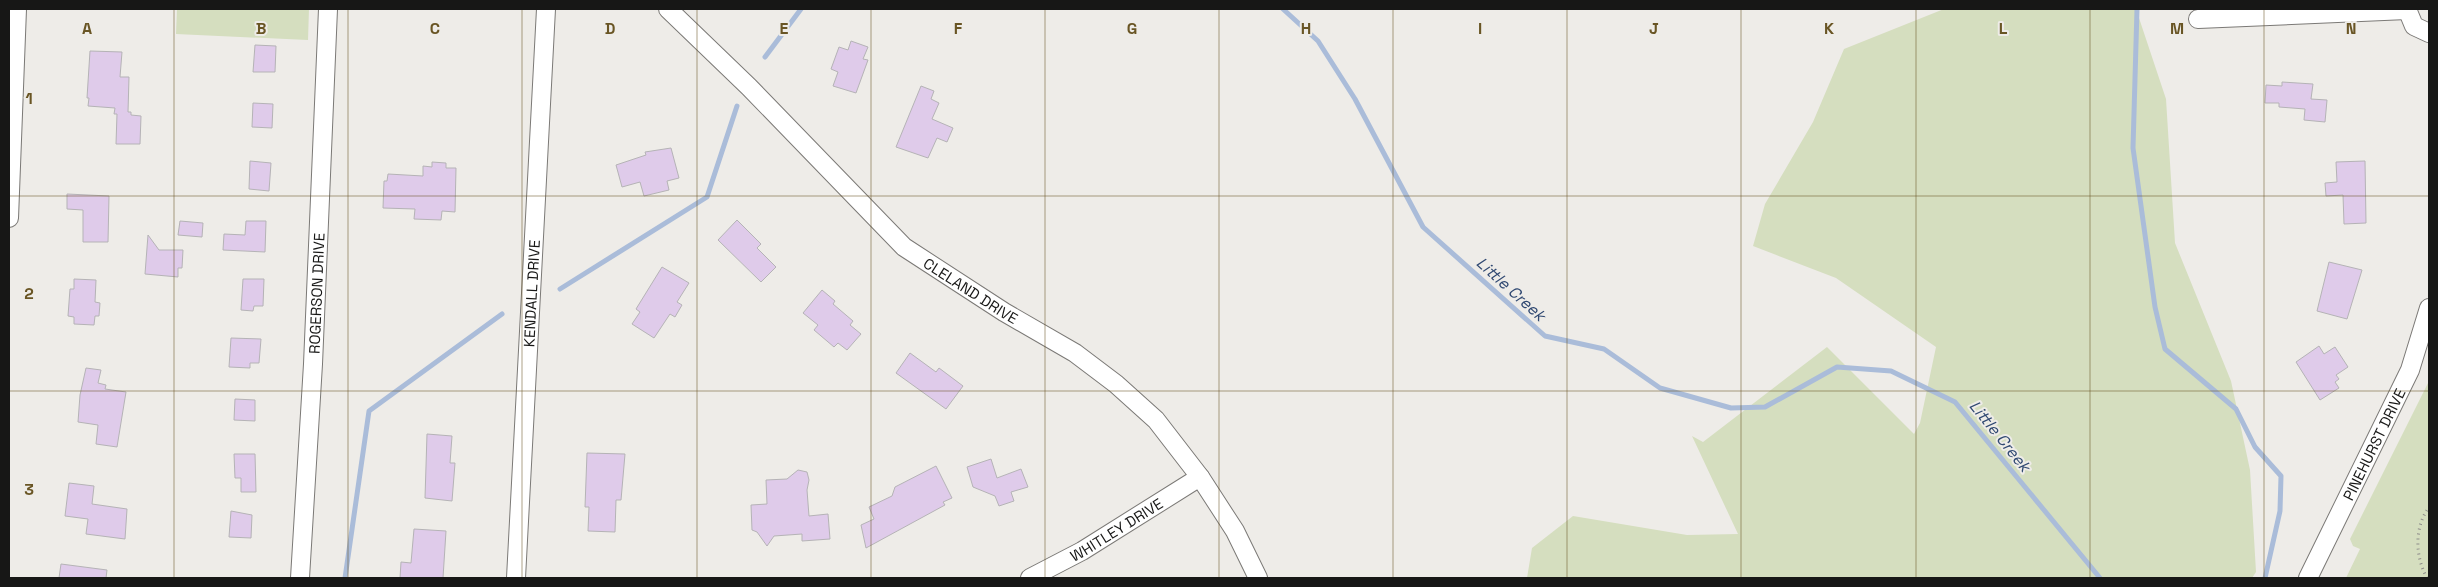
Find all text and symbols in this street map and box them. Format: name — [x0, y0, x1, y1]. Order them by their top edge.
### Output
text: A — [82, 18, 92, 39]
text: B — [256, 18, 266, 39]
text: C — [430, 18, 440, 39]
text: D — [605, 18, 615, 39]
text: E — [780, 18, 789, 39]
text: F — [954, 18, 963, 39]
text: G — [1127, 18, 1137, 39]
text: H — [1301, 18, 1311, 39]
text: I — [1478, 18, 1482, 39]
text: J — [1649, 18, 1659, 39]
text: K — [1824, 18, 1834, 39]
text: L — [1999, 18, 2008, 39]
text: M — [2170, 18, 2184, 39]
text: N — [2346, 18, 2356, 39]
text: 1 — [25, 88, 33, 109]
street label: ROGERSON DRIVE — [304, 232, 328, 354]
street label: KENDALL DRIVE — [519, 239, 543, 348]
water label: Little Creek — [1472, 252, 1552, 327]
street label: CLELAND DRIVE — [920, 253, 1022, 328]
text: 2 — [24, 283, 34, 304]
street label: PINEHURST DRIVE — [2338, 385, 2409, 503]
water label: Little Creek — [1965, 396, 2037, 478]
text: 3 — [24, 479, 34, 500]
street label: WHITLEY DRIVE — [1067, 493, 1166, 565]

